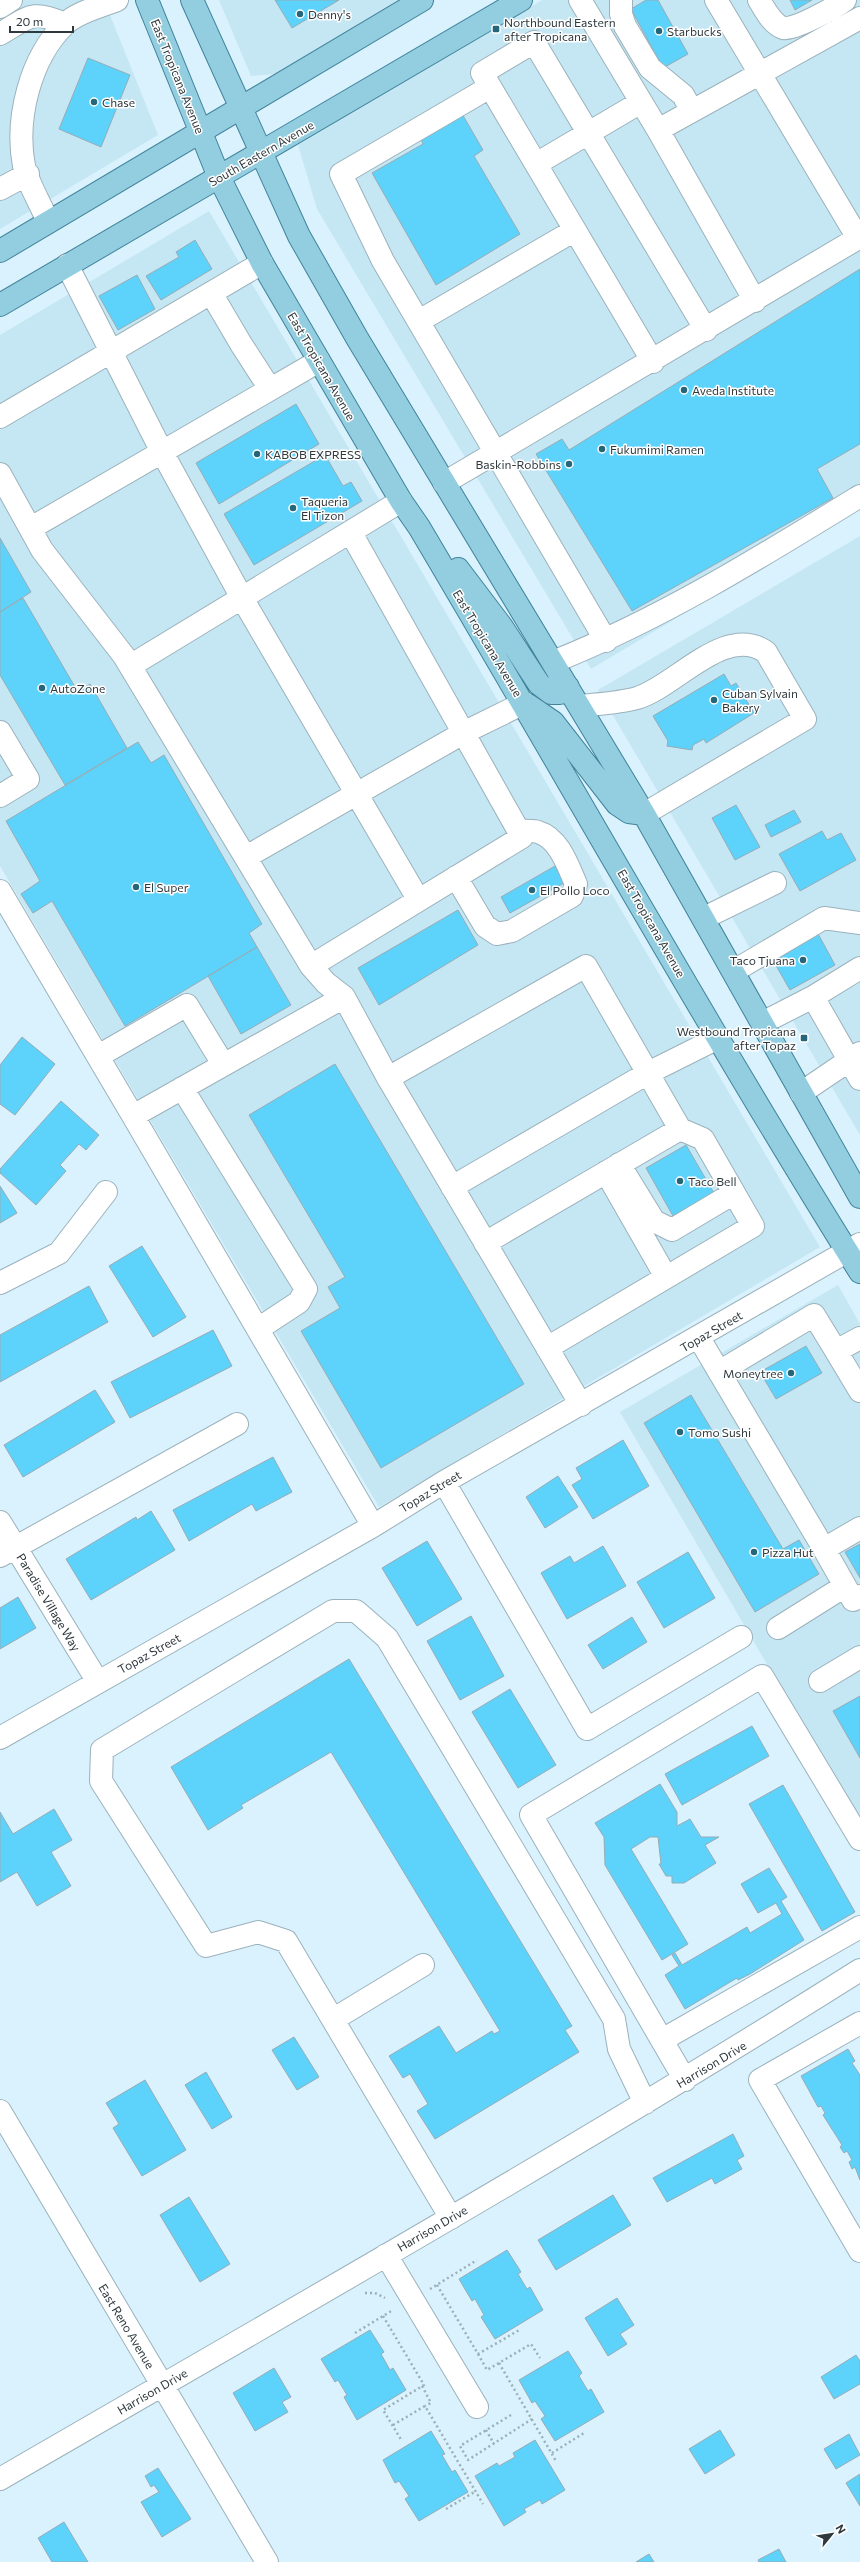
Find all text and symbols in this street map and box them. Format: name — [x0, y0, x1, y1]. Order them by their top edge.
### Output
place label: Denny's — [308, 7, 351, 21]
scale bar — [10, 8, 73, 34]
marker: Denny's — [295, 9, 305, 19]
text: 20 m — [16, 14, 43, 28]
place label: Northbound Eastern after Tropicana — [504, 15, 616, 43]
street label: East Tropicana Avenue — [149, 17, 207, 135]
marker: Northbound Eastern after Tropicana — [491, 24, 501, 34]
place label: Starbucks — [667, 24, 722, 38]
marker: Starbucks — [654, 26, 664, 36]
place label: Chase — [102, 95, 135, 109]
marker: Chase — [89, 97, 99, 107]
street label: South Eastern Avenue — [206, 117, 316, 189]
street label: East Tropicana Avenue — [285, 310, 359, 422]
place label: Aveda Institute — [692, 383, 774, 397]
marker: Aveda Institute — [679, 385, 689, 395]
place label: Fukumimi Ramen — [610, 442, 704, 456]
marker: Fukumimi Ramen — [597, 444, 607, 454]
place label: KABOB EXPRESS — [265, 447, 361, 461]
marker: KABOB EXPRESS — [252, 449, 262, 459]
place label: Baskin-Robbins — [476, 457, 561, 471]
marker: Baskin-Robbins — [564, 459, 574, 469]
place label: Taqueria El Tizon — [301, 494, 348, 522]
marker: Taqueria El Tizon — [288, 503, 298, 513]
street label: East Tropicana Avenue — [450, 587, 526, 699]
place label: AutoZone — [50, 681, 105, 695]
marker: AutoZone — [37, 683, 47, 693]
place label: Cuban Sylvain Bakery — [722, 686, 798, 714]
marker: Cuban Sylvain Bakery — [709, 695, 719, 705]
street label: East Tropicana Avenue — [615, 867, 689, 979]
place label: El Super — [144, 880, 189, 894]
marker: El Super — [131, 882, 141, 892]
place label: El Pollo Loco — [540, 883, 610, 897]
marker: El Pollo Loco — [527, 885, 537, 895]
place label: Taco Tjuana — [730, 953, 795, 967]
marker: Taco Tjuana — [798, 955, 808, 965]
place label: Westbound Tropicana after Topaz — [677, 1024, 796, 1052]
marker: Westbound Tropicana after Topaz — [799, 1033, 809, 1043]
place label: Taco Bell — [688, 1174, 737, 1188]
marker: Taco Bell — [675, 1176, 685, 1186]
street label: Topaz Street — [677, 1308, 745, 1354]
place label: Moneytree — [723, 1366, 783, 1380]
marker: Moneytree — [786, 1368, 796, 1378]
place label: Tomo Sushi — [688, 1425, 751, 1439]
marker: Tomo Sushi — [675, 1427, 685, 1437]
street label: Topaz Street — [397, 1467, 463, 1515]
place label: Pizza Hut — [762, 1545, 814, 1559]
marker: Pizza Hut — [749, 1547, 759, 1557]
street label: Paradise Village Way — [14, 1551, 84, 1653]
street label: Topaz Street — [115, 1630, 183, 1676]
street label: Harrison Drive — [674, 2038, 748, 2090]
street label: Harrison Drive — [394, 2202, 470, 2254]
street label: East Reno Avenue — [96, 2281, 158, 2371]
street label: Harrison Drive — [114, 2365, 190, 2417]
north arrow — [812, 2514, 852, 2554]
text: N — [833, 2522, 849, 2536]

